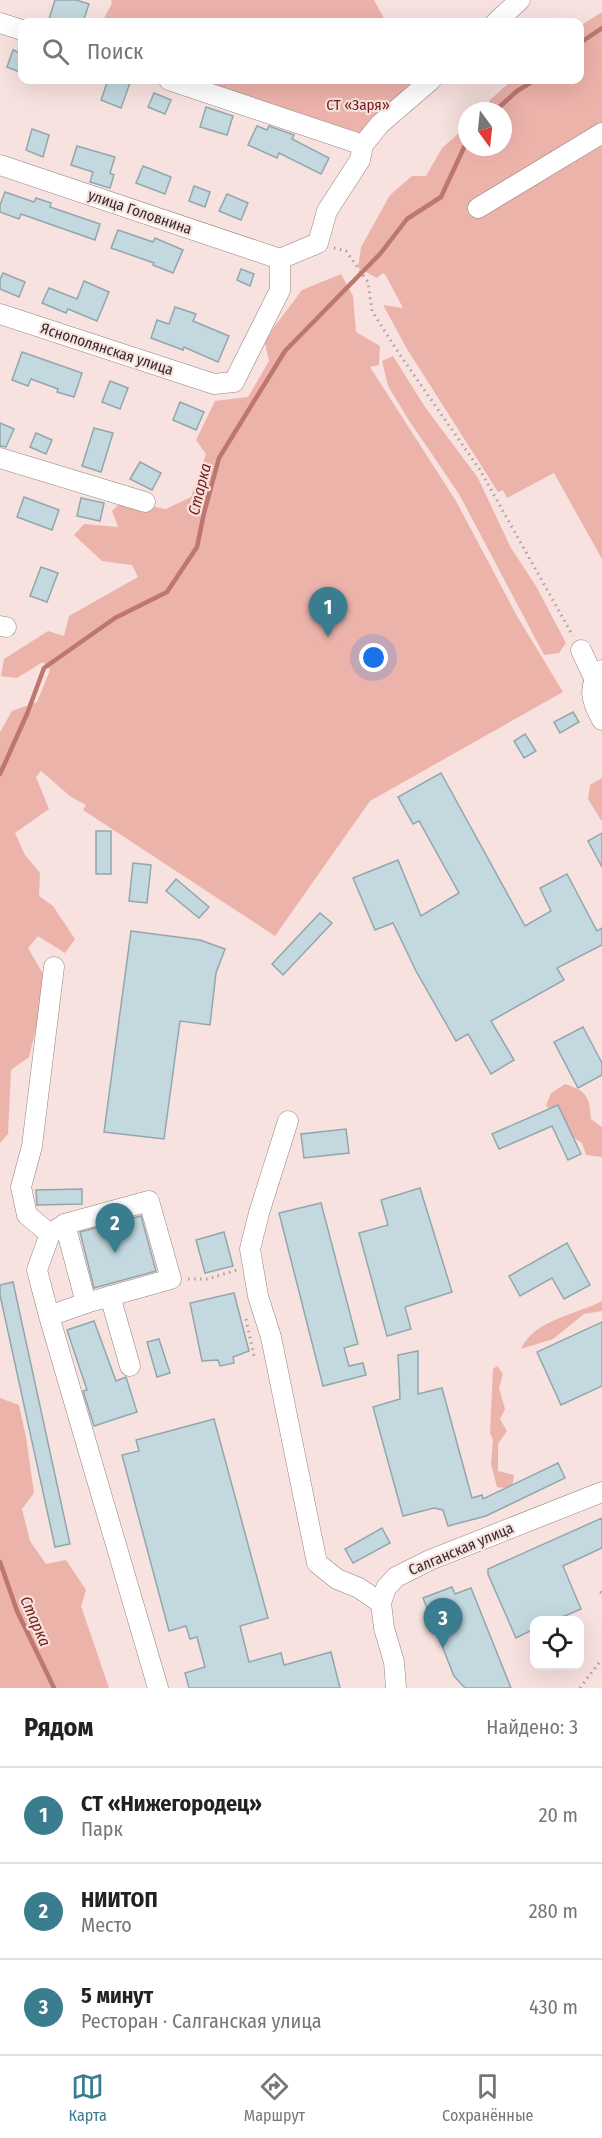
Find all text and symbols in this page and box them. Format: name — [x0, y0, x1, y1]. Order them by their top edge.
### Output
search box — [18, 18, 584, 84]
icon: search — [39, 35, 72, 68]
text: Поиск — [87, 38, 143, 65]
park label: СТ «Заря» — [326, 96, 390, 114]
north arrow — [458, 102, 512, 156]
street label: улица Головнина — [86, 186, 194, 238]
street label: Яснополянская улица — [38, 319, 176, 379]
water label: Старка — [184, 461, 215, 517]
pin: 1 — [308, 588, 348, 637]
your location — [359, 643, 388, 672]
pin: 2 — [96, 1204, 134, 1253]
street label: Салганская улица — [406, 1519, 516, 1579]
water label: Старка — [16, 1593, 55, 1649]
pin: 3 — [424, 1598, 462, 1648]
map controls — [530, 1616, 584, 1670]
button: locate — [530, 1616, 584, 1670]
text: Рядом — [24, 1712, 93, 1743]
text: Найдено: 3 — [486, 1715, 578, 1739]
text: СТ «Нижегородец» — [81, 1790, 262, 1817]
text: 1 — [39, 1803, 48, 1827]
text: 20 m — [539, 1803, 578, 1827]
text: Парк — [81, 1817, 123, 1841]
text: НИИТОП — [81, 1886, 158, 1913]
text: 2 — [39, 1899, 48, 1923]
text: 280 m — [529, 1899, 578, 1923]
text: Место — [81, 1913, 132, 1937]
text: 5 минут — [81, 1982, 153, 2009]
text: 3 — [39, 1995, 48, 2019]
text: 430 m — [529, 1995, 578, 2019]
text: Ресторан · Салганская улица — [81, 2009, 322, 2033]
tab: Карта — [69, 2070, 107, 2125]
tab: Маршрут — [244, 2070, 305, 2125]
tab: Сохранённые — [442, 2070, 533, 2125]

